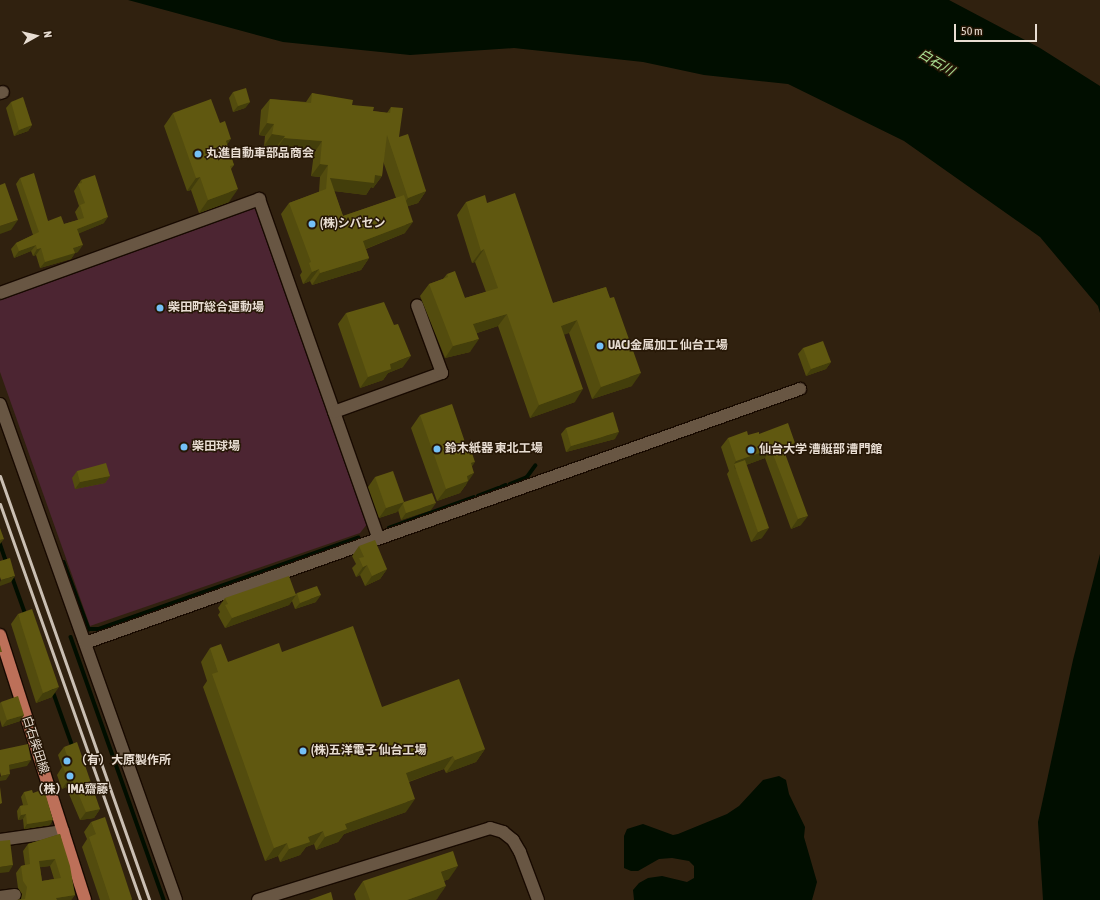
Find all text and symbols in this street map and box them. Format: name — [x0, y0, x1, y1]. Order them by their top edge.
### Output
north arrow — [16, 16, 56, 56]
scale bar — [956, 16, 1039, 42]
text: 50 m — [961, 24, 983, 38]
text: N — [41, 30, 54, 38]
water label: 白石川 — [915, 46, 957, 80]
place label: 丸進自動車部品商会 — [206, 147, 314, 161]
marker: 丸進自動車部品商会 — [193, 149, 203, 159]
place label: (株)シバセン — [320, 217, 386, 231]
marker: (株)シバセン — [307, 219, 317, 229]
place label: 柴田町総合運動場 — [168, 301, 264, 315]
marker: 柴田町総合運動場 — [155, 303, 165, 313]
place label: UACJ金属加工 仙台工場 — [608, 339, 728, 353]
marker: UACJ金属加工 仙台工場 — [595, 341, 605, 351]
place label: 柴田球場 — [192, 440, 240, 454]
marker: 柴田球場 — [179, 442, 189, 452]
place label: 鈴木紙器 東北工場 — [445, 442, 543, 456]
place label: 仙台大学 漕艇部 漕門館 — [759, 443, 882, 457]
marker: 鈴木紙器 東北工場 — [432, 444, 442, 454]
marker: 仙台大学 漕艇部 漕門館 — [746, 445, 756, 455]
street label: 白石柴田線 — [19, 714, 51, 776]
place label: (株)五洋電子 仙台工場 — [311, 744, 426, 758]
marker: (株)五洋電子 仙台工場 — [298, 746, 308, 756]
place label: （有）大原製作所 — [75, 754, 171, 768]
marker: （有）大原製作所 — [62, 756, 72, 766]
marker: （株）IMA齋藤 — [65, 771, 75, 781]
place label: （株）IMA齋藤 — [32, 783, 108, 797]

